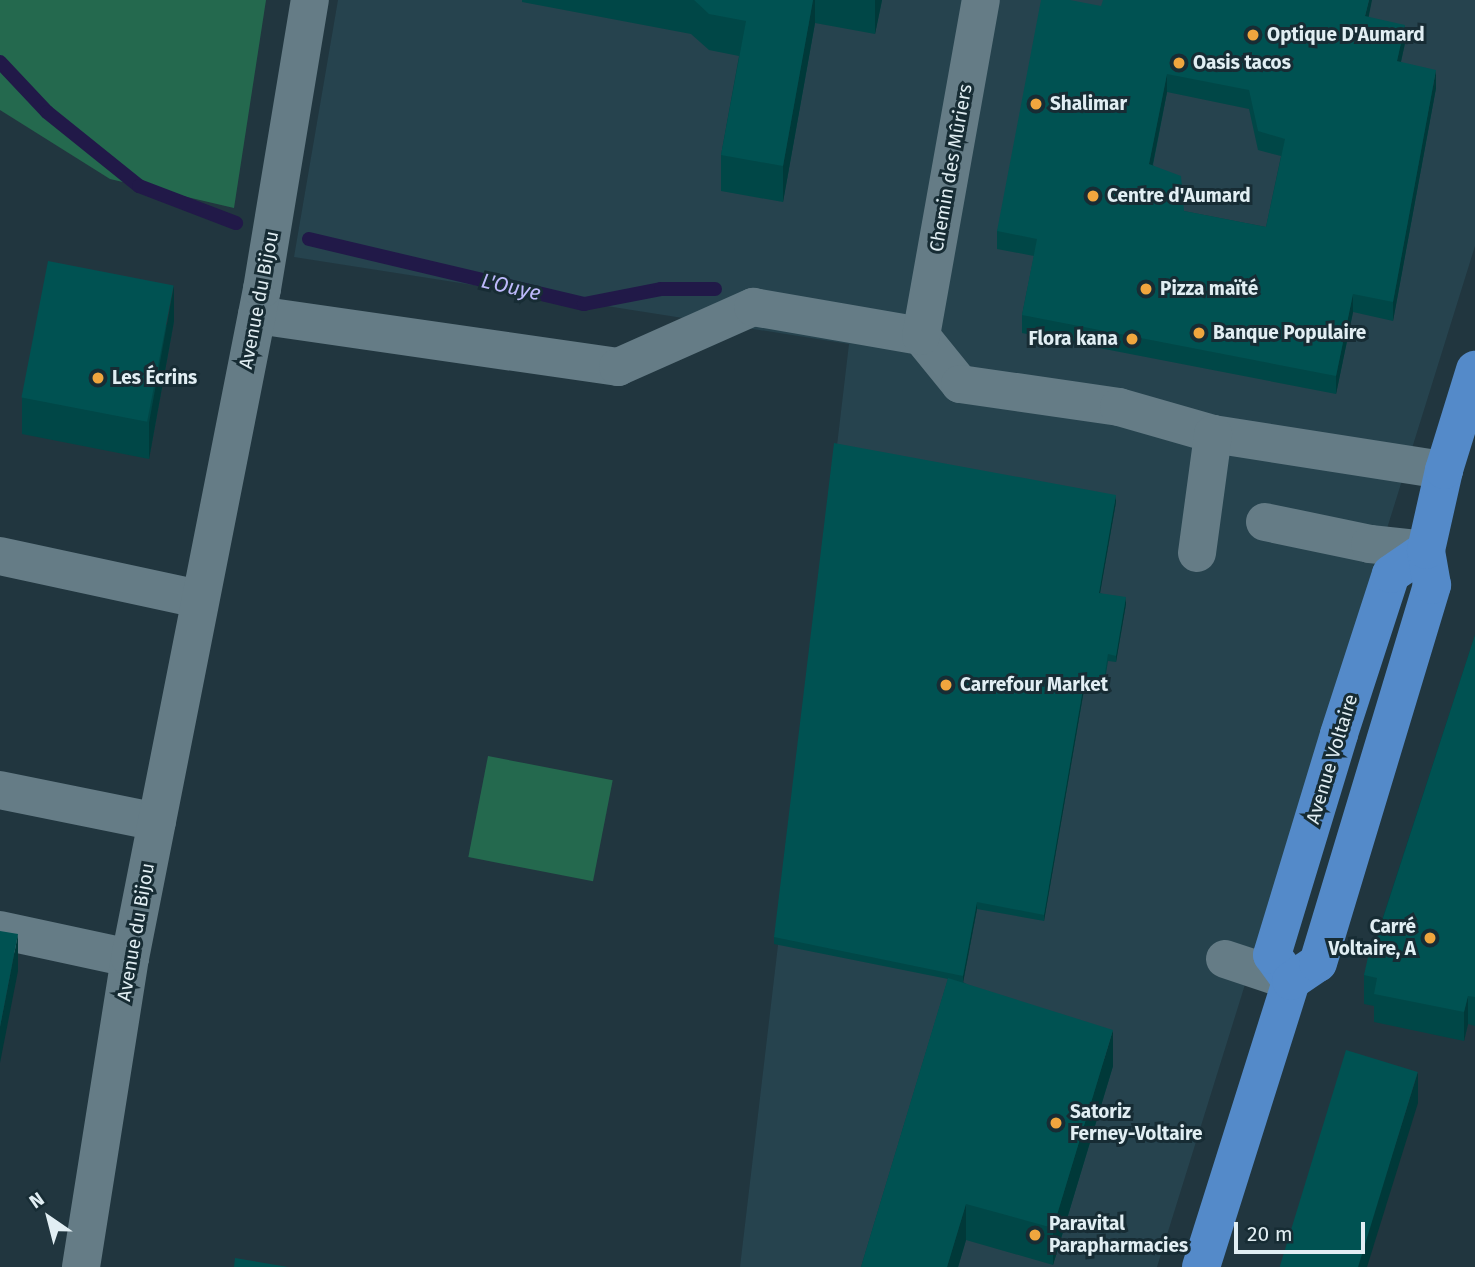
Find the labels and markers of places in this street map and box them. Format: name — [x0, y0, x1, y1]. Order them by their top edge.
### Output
place label: Optique D'Aumard — [1267, 24, 1425, 46]
marker: Optique D'Aumard — [1245, 27, 1261, 43]
place label: Oasis tacos — [1193, 52, 1291, 74]
marker: Oasis tacos — [1171, 55, 1187, 71]
place label: Shalimar — [1050, 93, 1127, 115]
marker: Shalimar — [1028, 96, 1044, 112]
place label: Centre d'Aumard — [1107, 185, 1251, 207]
marker: Centre d'Aumard — [1085, 188, 1101, 204]
place label: Pizza maïté — [1160, 278, 1258, 300]
marker: Pizza maïté — [1138, 281, 1154, 297]
place label: Banque Populaire — [1213, 322, 1366, 344]
marker: Banque Populaire — [1191, 325, 1207, 341]
place label: Flora kana — [1028, 328, 1118, 350]
marker: Flora kana — [1124, 331, 1140, 347]
place label: Les Écrins — [112, 367, 197, 389]
marker: Les Écrins — [90, 370, 106, 386]
place label: Carrefour Market — [960, 674, 1108, 696]
marker: Carrefour Market — [938, 677, 954, 693]
place label: Carré Voltaire, A — [1328, 916, 1416, 960]
marker: Carré Voltaire, A — [1422, 930, 1438, 946]
place label: Satoriz Ferney-Voltaire — [1070, 1101, 1202, 1145]
marker: Satoriz Ferney-Voltaire — [1048, 1115, 1064, 1131]
place label: Paravital Parapharmacies — [1049, 1213, 1188, 1257]
marker: Paravital Parapharmacies — [1027, 1227, 1043, 1243]

